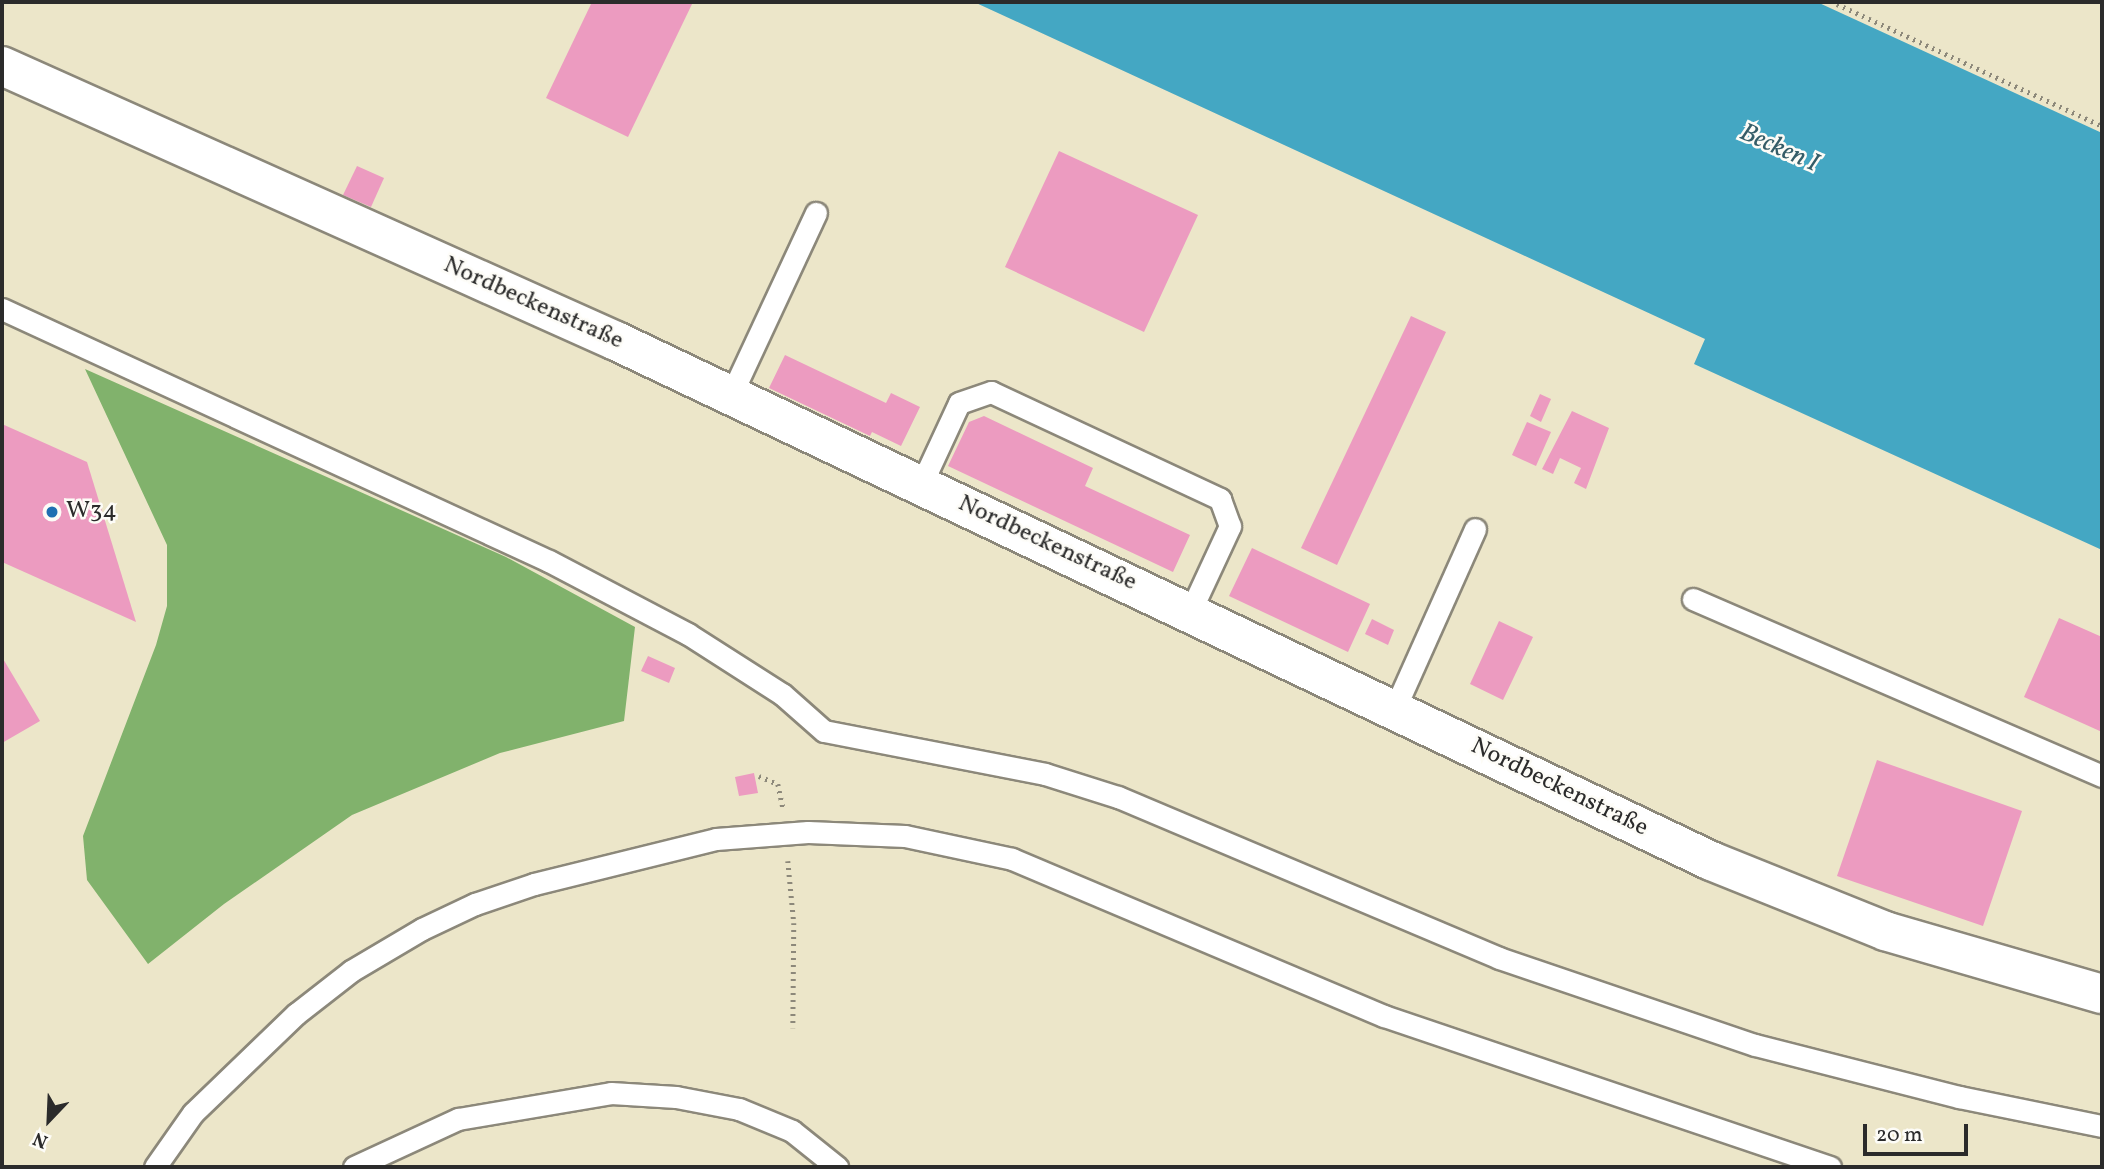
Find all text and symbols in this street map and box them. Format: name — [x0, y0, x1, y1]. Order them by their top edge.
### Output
water label: Becken I — [1735, 118, 1823, 180]
street label: Nordbeckenstraße — [439, 251, 627, 357]
street label: Nordbeckenstraße — [953, 490, 1141, 598]
place label: W34 — [66, 498, 117, 526]
marker: W34 — [44, 504, 60, 520]
street label: Nordbeckenstraße — [1466, 733, 1652, 843]
north arrow — [14, 1085, 84, 1155]
scale bar — [1866, 1110, 1971, 1154]
text: 20 m — [1876, 1121, 1922, 1150]
text: N — [29, 1125, 52, 1154]

